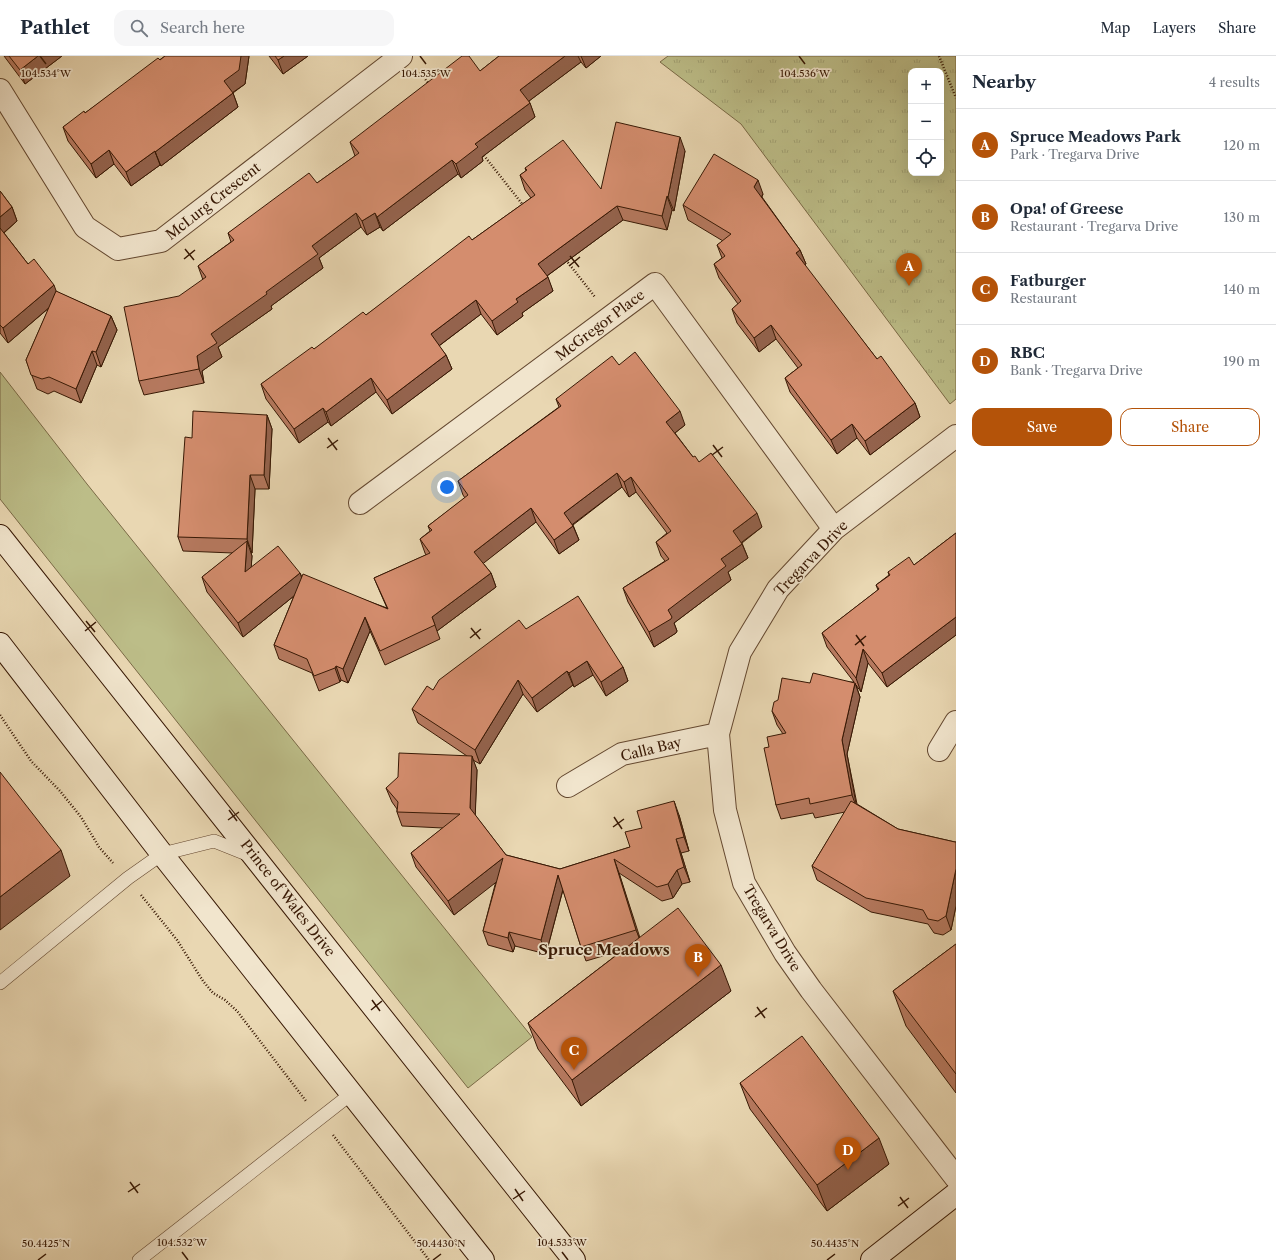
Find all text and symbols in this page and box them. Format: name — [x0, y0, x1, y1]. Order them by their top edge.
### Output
search box — [114, 10, 394, 46]
text: Pathlet — [20, 16, 90, 39]
icon: search — [128, 17, 150, 39]
text: Search here — [160, 18, 245, 37]
text: Map — [1100, 19, 1130, 37]
text: Layers — [1152, 19, 1196, 37]
text: Share — [1218, 19, 1256, 37]
text: 104.534°W — [21, 67, 72, 80]
text: 104.535°W — [401, 67, 452, 80]
text: 104.536°W — [780, 67, 831, 80]
map controls — [908, 68, 944, 176]
button: + — [908, 68, 944, 104]
text: Nearby — [972, 72, 1036, 92]
text: 4 results — [1209, 74, 1260, 90]
button: − — [908, 104, 944, 140]
text: Spruce Meadows Park — [1010, 127, 1181, 146]
text: A — [980, 137, 990, 153]
text: 120 m — [1223, 137, 1260, 153]
button: locate — [908, 140, 944, 176]
text: Park · Tregarva Drive — [1010, 146, 1140, 162]
street label: McLurg Crescent — [162, 158, 264, 244]
text: Opa! of Greese — [1010, 199, 1123, 218]
text: B — [980, 209, 990, 225]
text: 130 m — [1224, 209, 1260, 225]
text: Restaurant · Tregarva Drive — [1010, 218, 1178, 234]
pin: A — [896, 253, 922, 286]
text: Fatburger — [1010, 271, 1086, 290]
text: C — [980, 281, 990, 297]
text: 140 m — [1223, 281, 1260, 297]
street label: McGregor Place — [552, 285, 648, 364]
text: Restaurant — [1010, 290, 1077, 306]
text: RBC — [1010, 343, 1045, 362]
text: D — [979, 353, 991, 369]
text: 190 m — [1223, 353, 1260, 369]
text: Bank · Tregarva Drive — [1010, 362, 1143, 378]
button: Save — [972, 408, 1112, 446]
button: Share — [1120, 408, 1260, 446]
your location — [437, 477, 457, 497]
street label: Tregarva Drive — [770, 516, 852, 600]
street label: Calla Bay — [619, 733, 683, 765]
street label: Prince of Wales Drive — [237, 836, 339, 960]
street label: Tregarva Drive — [739, 881, 805, 975]
district label: Spruce Meadows — [538, 940, 670, 959]
pin: B — [685, 944, 711, 977]
pin: C — [561, 1037, 587, 1070]
pin: D — [835, 1137, 861, 1170]
text: 104.532°W — [157, 1236, 208, 1249]
text: 104.533°W — [537, 1236, 588, 1249]
text: 50.4425°N — [22, 1237, 70, 1250]
text: 50.4430°N — [416, 1237, 466, 1250]
text: 50.4435°N — [811, 1237, 859, 1250]

